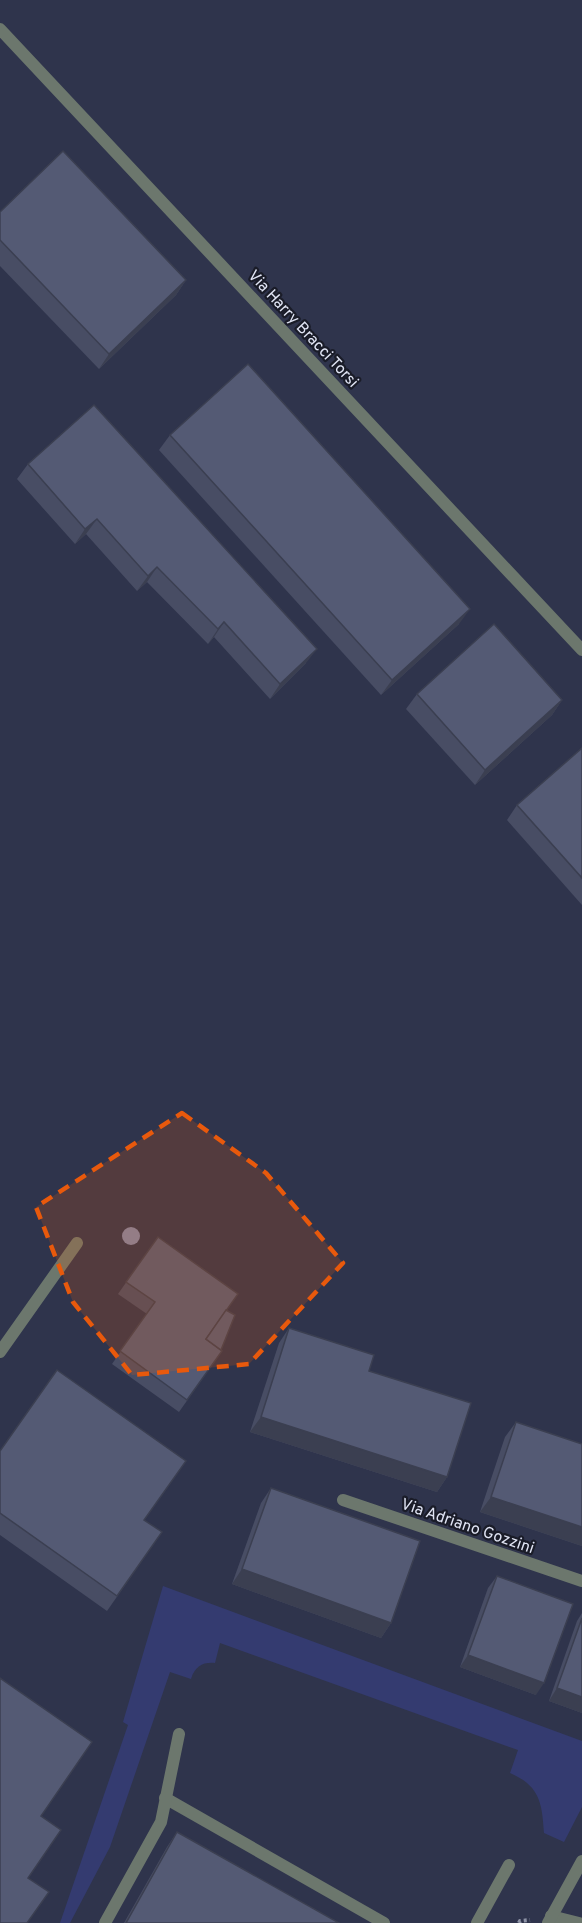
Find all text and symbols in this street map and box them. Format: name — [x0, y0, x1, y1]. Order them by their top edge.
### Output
street label: Via Harry Bracci Torsi — [243, 266, 362, 392]
street label: Via Adriano Gozzini — [398, 1495, 537, 1559]

